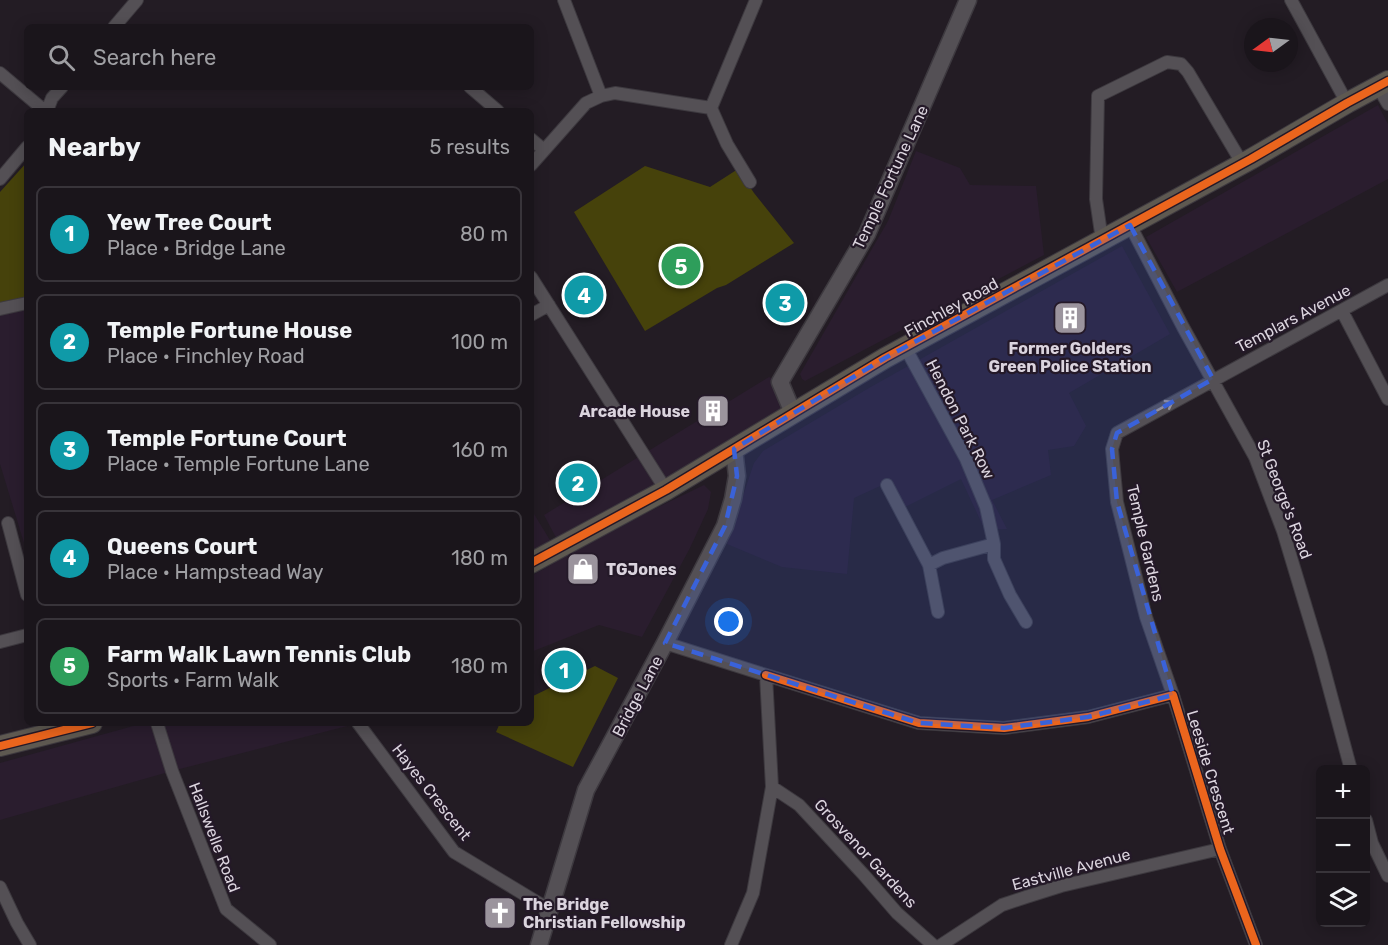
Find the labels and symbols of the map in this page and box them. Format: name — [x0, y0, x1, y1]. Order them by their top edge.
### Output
north arrow — [1244, 18, 1298, 72]
street label: Temple Fortune Lane — [849, 102, 932, 252]
pin: 5 — [662, 244, 700, 288]
pin: 4 — [564, 272, 604, 318]
street label: Finchley Road — [901, 274, 1001, 341]
pin: 3 — [766, 280, 804, 326]
street label: Templars Avenue — [1233, 280, 1354, 357]
building icon: Former Golders Green Police Station — [1052, 300, 1088, 336]
place label: Former Golders Green Police Station — [989, 339, 1151, 376]
street label: Hendon Park Row — [922, 356, 999, 482]
building icon: Arcade House — [695, 393, 731, 429]
one-way arrow — [1156, 400, 1173, 412]
place label: Arcade House — [579, 402, 690, 421]
street label: St George's Road — [1253, 437, 1316, 562]
pin: 2 — [558, 460, 598, 506]
street label: Temple Gardens — [1123, 483, 1168, 603]
shop icon: TGJones — [565, 551, 601, 587]
place label: TGJones — [606, 560, 677, 579]
your location — [714, 607, 743, 636]
pin: 1 — [544, 648, 584, 692]
street label: Bridge Lane — [608, 652, 667, 740]
street label: Leeside Crescent — [1183, 708, 1238, 836]
street label: Hayes Crescent — [388, 740, 475, 844]
street label: Hallswelle Road — [185, 780, 244, 895]
street label: Grosvenor Gardens — [810, 795, 921, 912]
street label: Eastville Avenue — [1010, 845, 1133, 894]
church icon: The Bridge Christian Fellowship — [482, 895, 518, 931]
place label: The Bridge Christian Fellowship — [523, 895, 686, 932]

